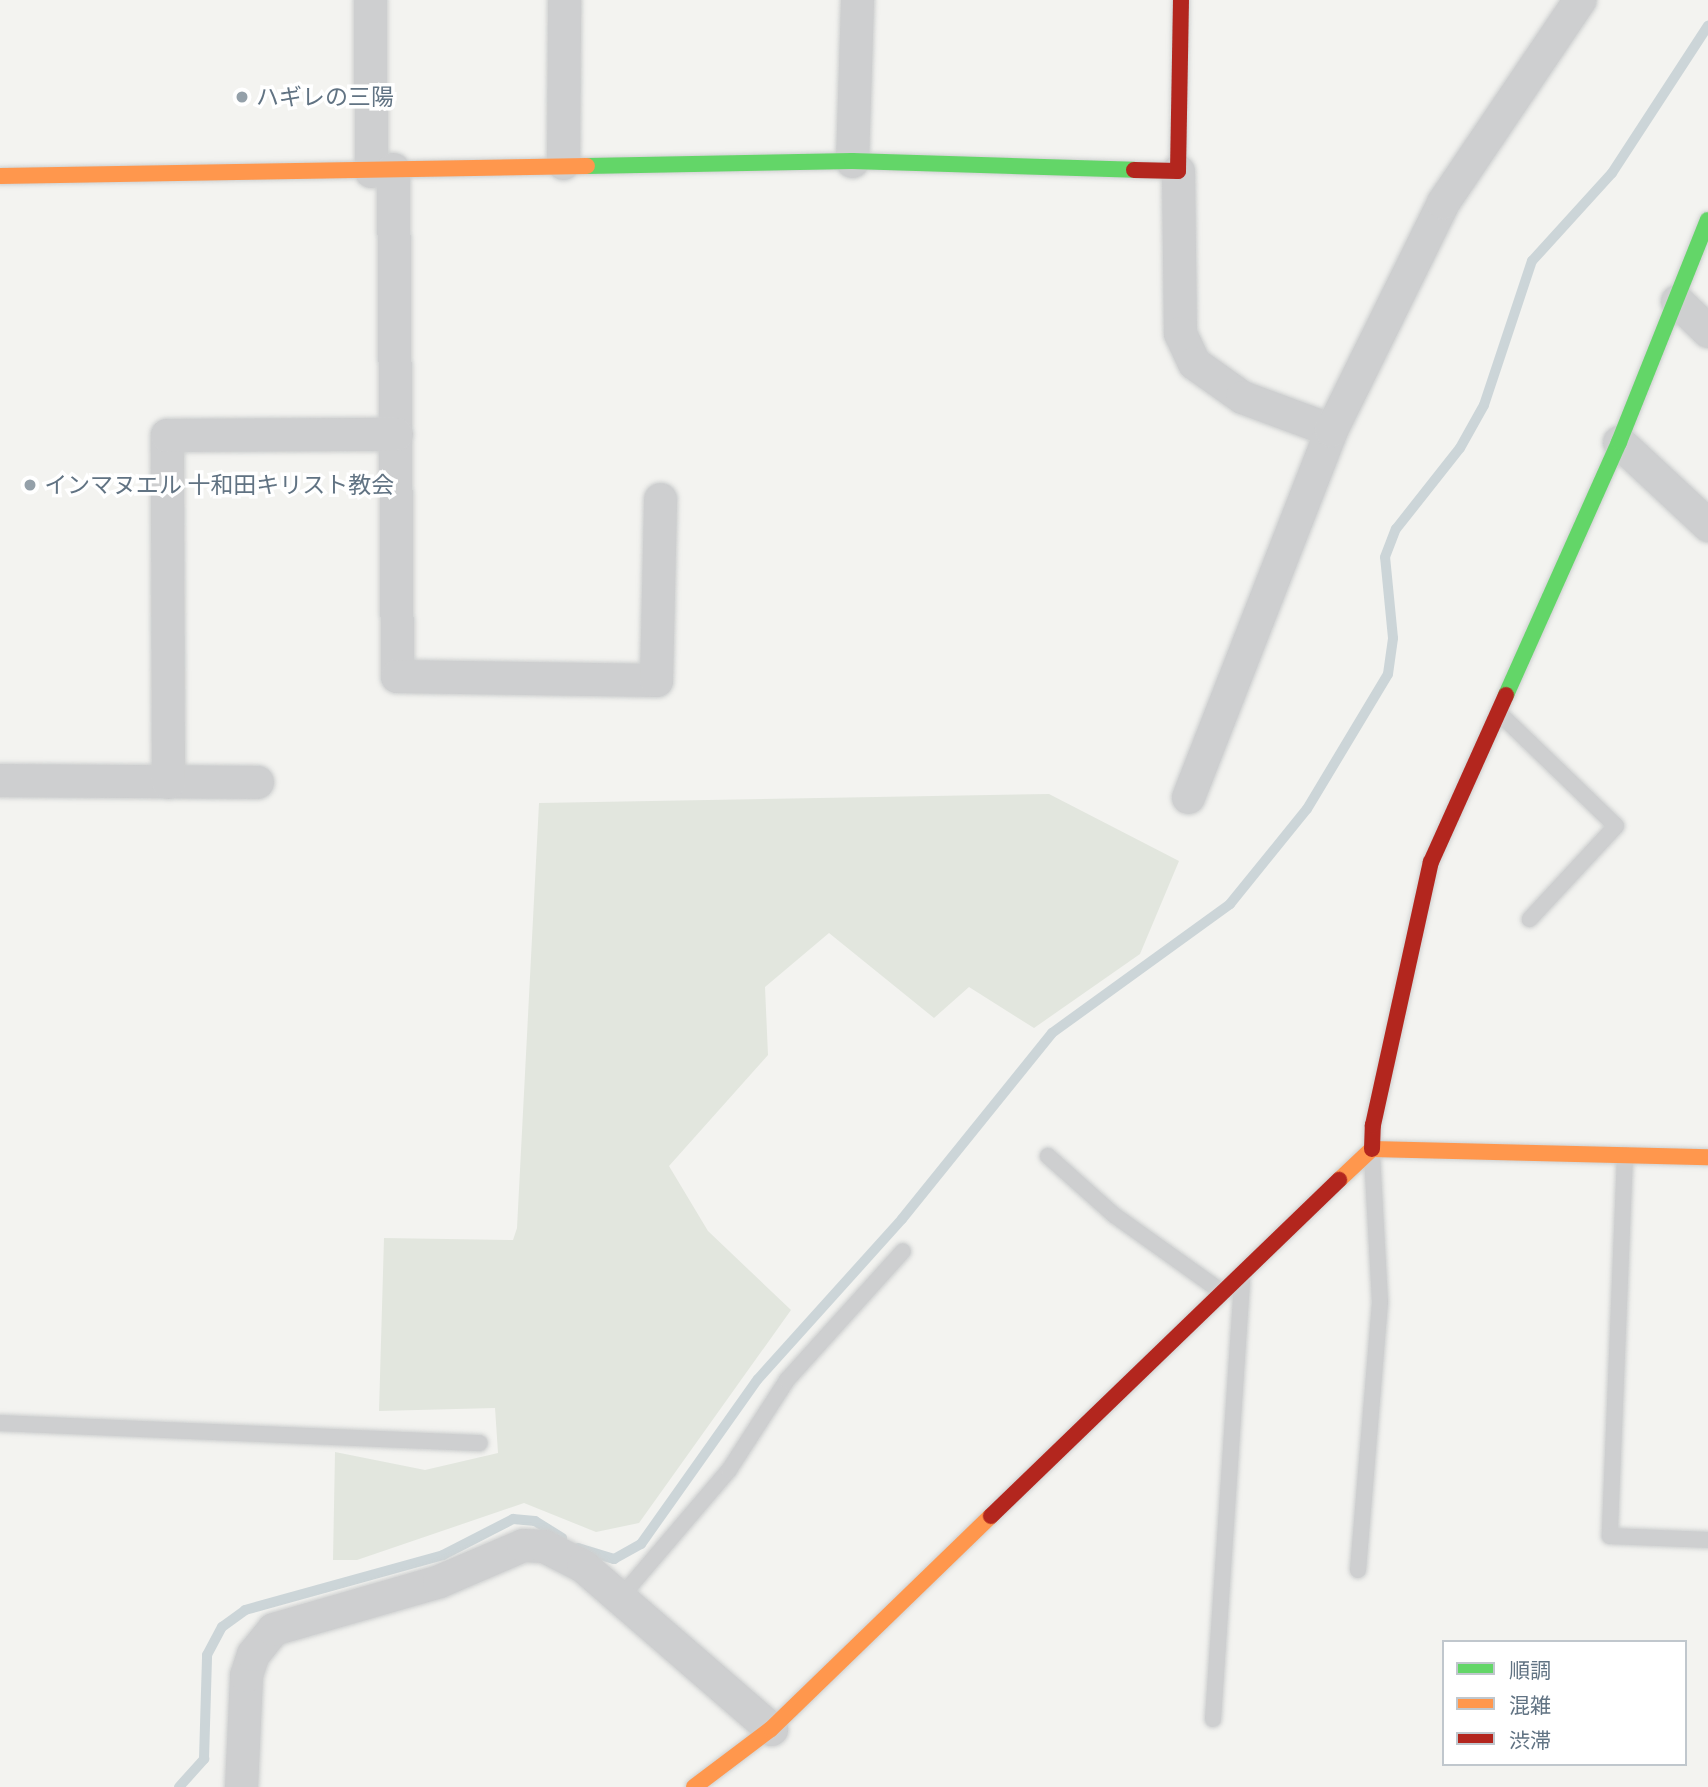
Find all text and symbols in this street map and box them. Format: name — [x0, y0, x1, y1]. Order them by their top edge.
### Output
place label: ハギレの三陽 — [256, 83, 394, 111]
marker: ハギレの三陽 — [234, 89, 250, 105]
place label: インマヌエル 十和田キリスト教会 — [44, 471, 394, 499]
marker: インマヌエル 十和田キリスト教会 — [22, 477, 38, 493]
legend — [1442, 1640, 1687, 1766]
text: 順調 — [1509, 1658, 1551, 1683]
text: 混雑 — [1509, 1693, 1551, 1718]
text: 渋滞 — [1509, 1728, 1551, 1753]

